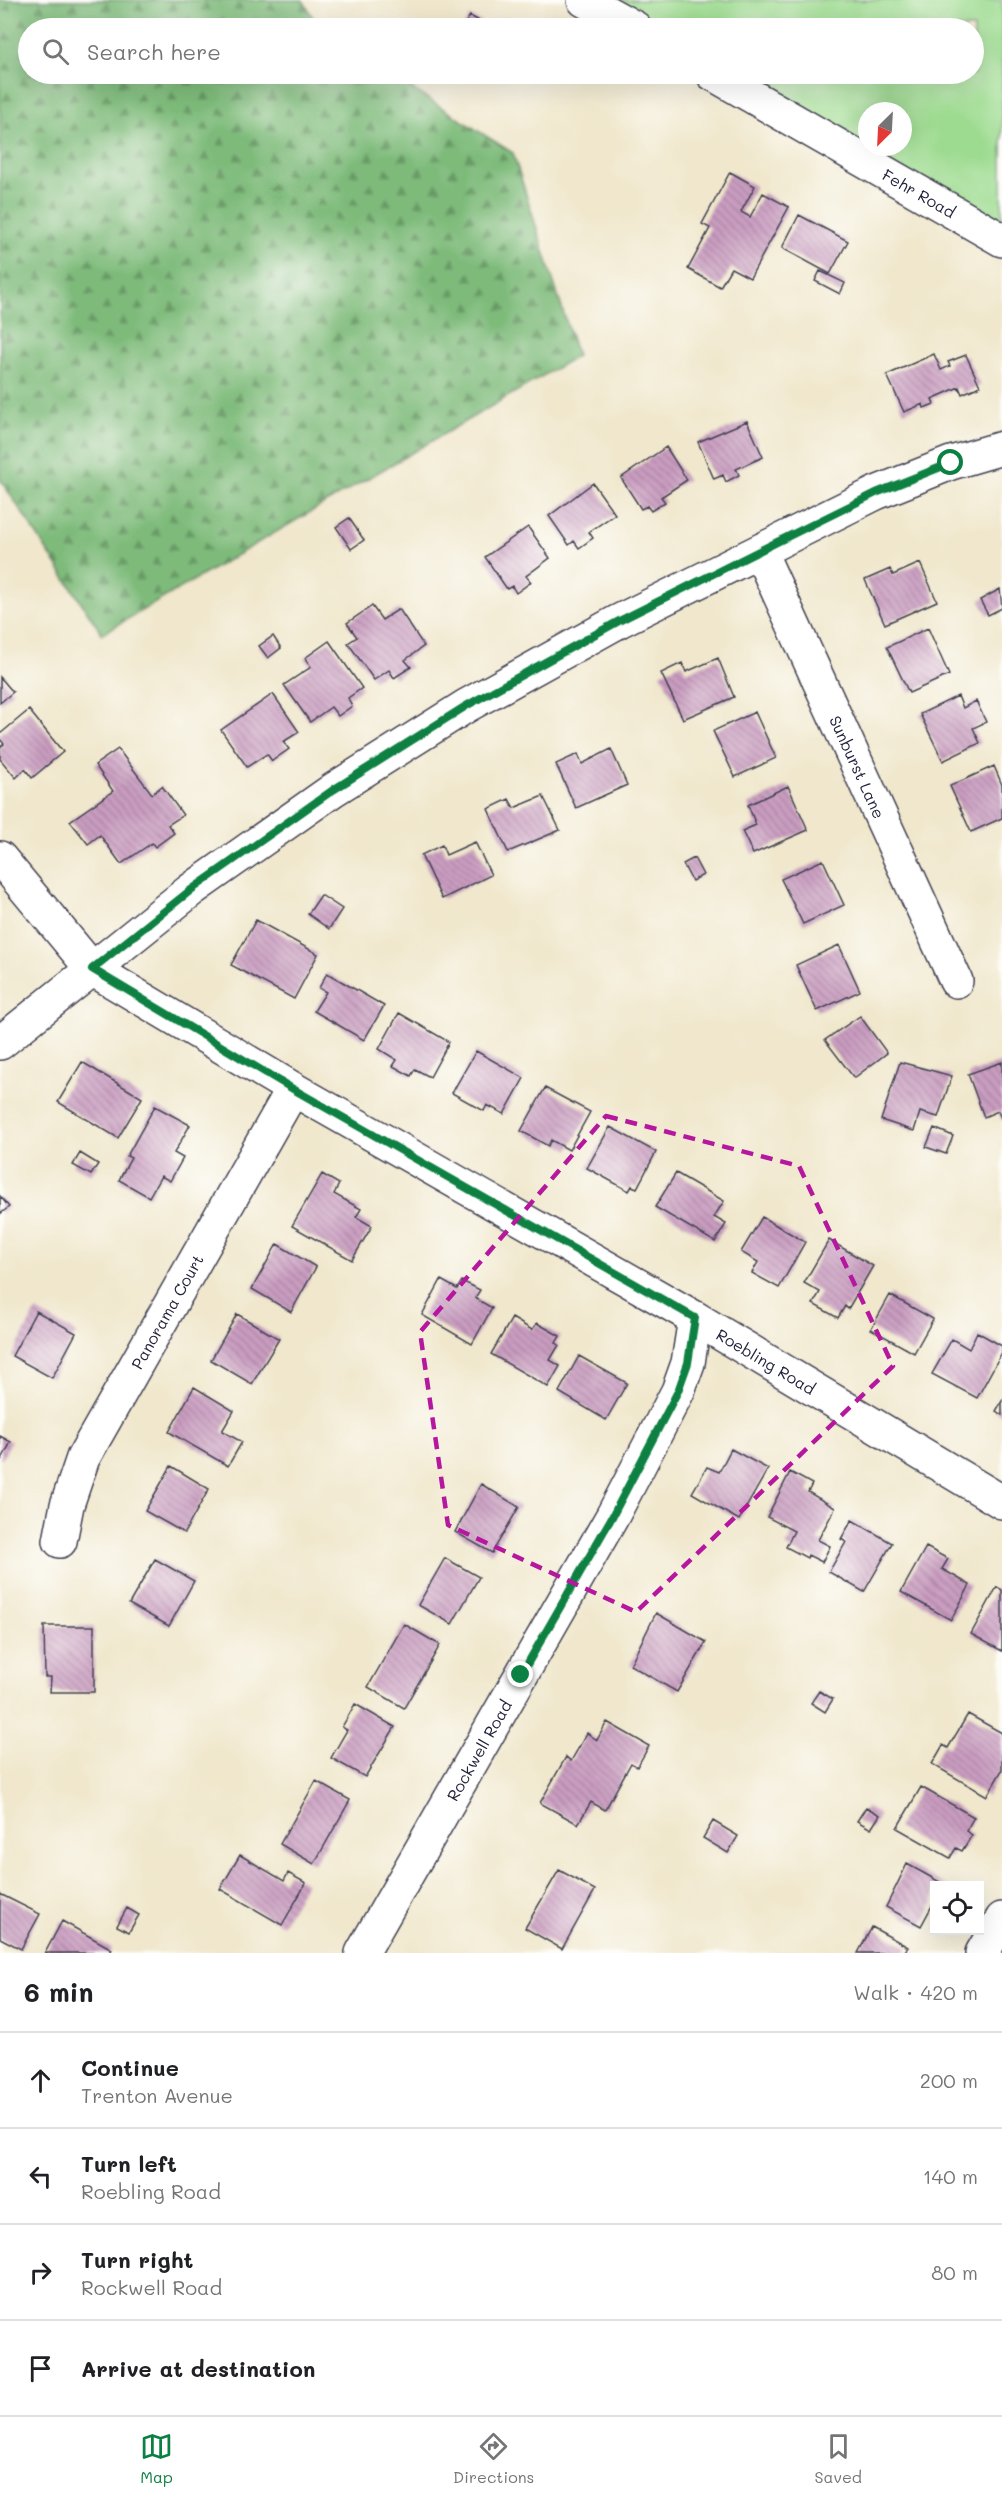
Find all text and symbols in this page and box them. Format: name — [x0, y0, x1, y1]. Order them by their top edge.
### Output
search box — [18, 18, 984, 84]
icon: search — [39, 35, 72, 68]
text: Search here — [87, 37, 221, 66]
north arrow — [858, 102, 912, 156]
street label: Fehr Road — [879, 163, 960, 222]
route start — [937, 449, 963, 475]
street label: Sunburst Lane — [826, 712, 891, 821]
street label: Panorama Court — [125, 1250, 207, 1373]
street label: Roebling Road — [713, 1323, 820, 1399]
route end — [507, 1661, 533, 1687]
street label: Rockwell Road — [441, 1696, 516, 1804]
map controls — [930, 1881, 984, 1935]
button: locate — [930, 1881, 984, 1935]
text: 6 min — [24, 1975, 93, 2009]
text: Walk · 420 m — [853, 1979, 978, 2005]
text: Continue — [81, 2053, 179, 2082]
icon: ahead — [24, 2064, 57, 2097]
text: 200 m — [920, 2067, 978, 2093]
text: Trenton Avenue — [81, 2082, 233, 2108]
text: Turn left — [81, 2149, 177, 2178]
icon: left — [24, 2160, 57, 2193]
text: 140 m — [923, 2163, 978, 2189]
text: Roebling Road — [81, 2178, 221, 2204]
text: Turn right — [81, 2245, 193, 2274]
icon: right — [24, 2256, 57, 2289]
text: 80 m — [931, 2259, 978, 2285]
text: Rockwell Road — [81, 2274, 222, 2300]
icon: arrive — [24, 2352, 57, 2385]
text: Arrive at destination — [81, 2354, 316, 2383]
tab: Map — [140, 2430, 173, 2487]
tab: Directions — [453, 2430, 534, 2487]
tab: Saved — [814, 2430, 862, 2487]

